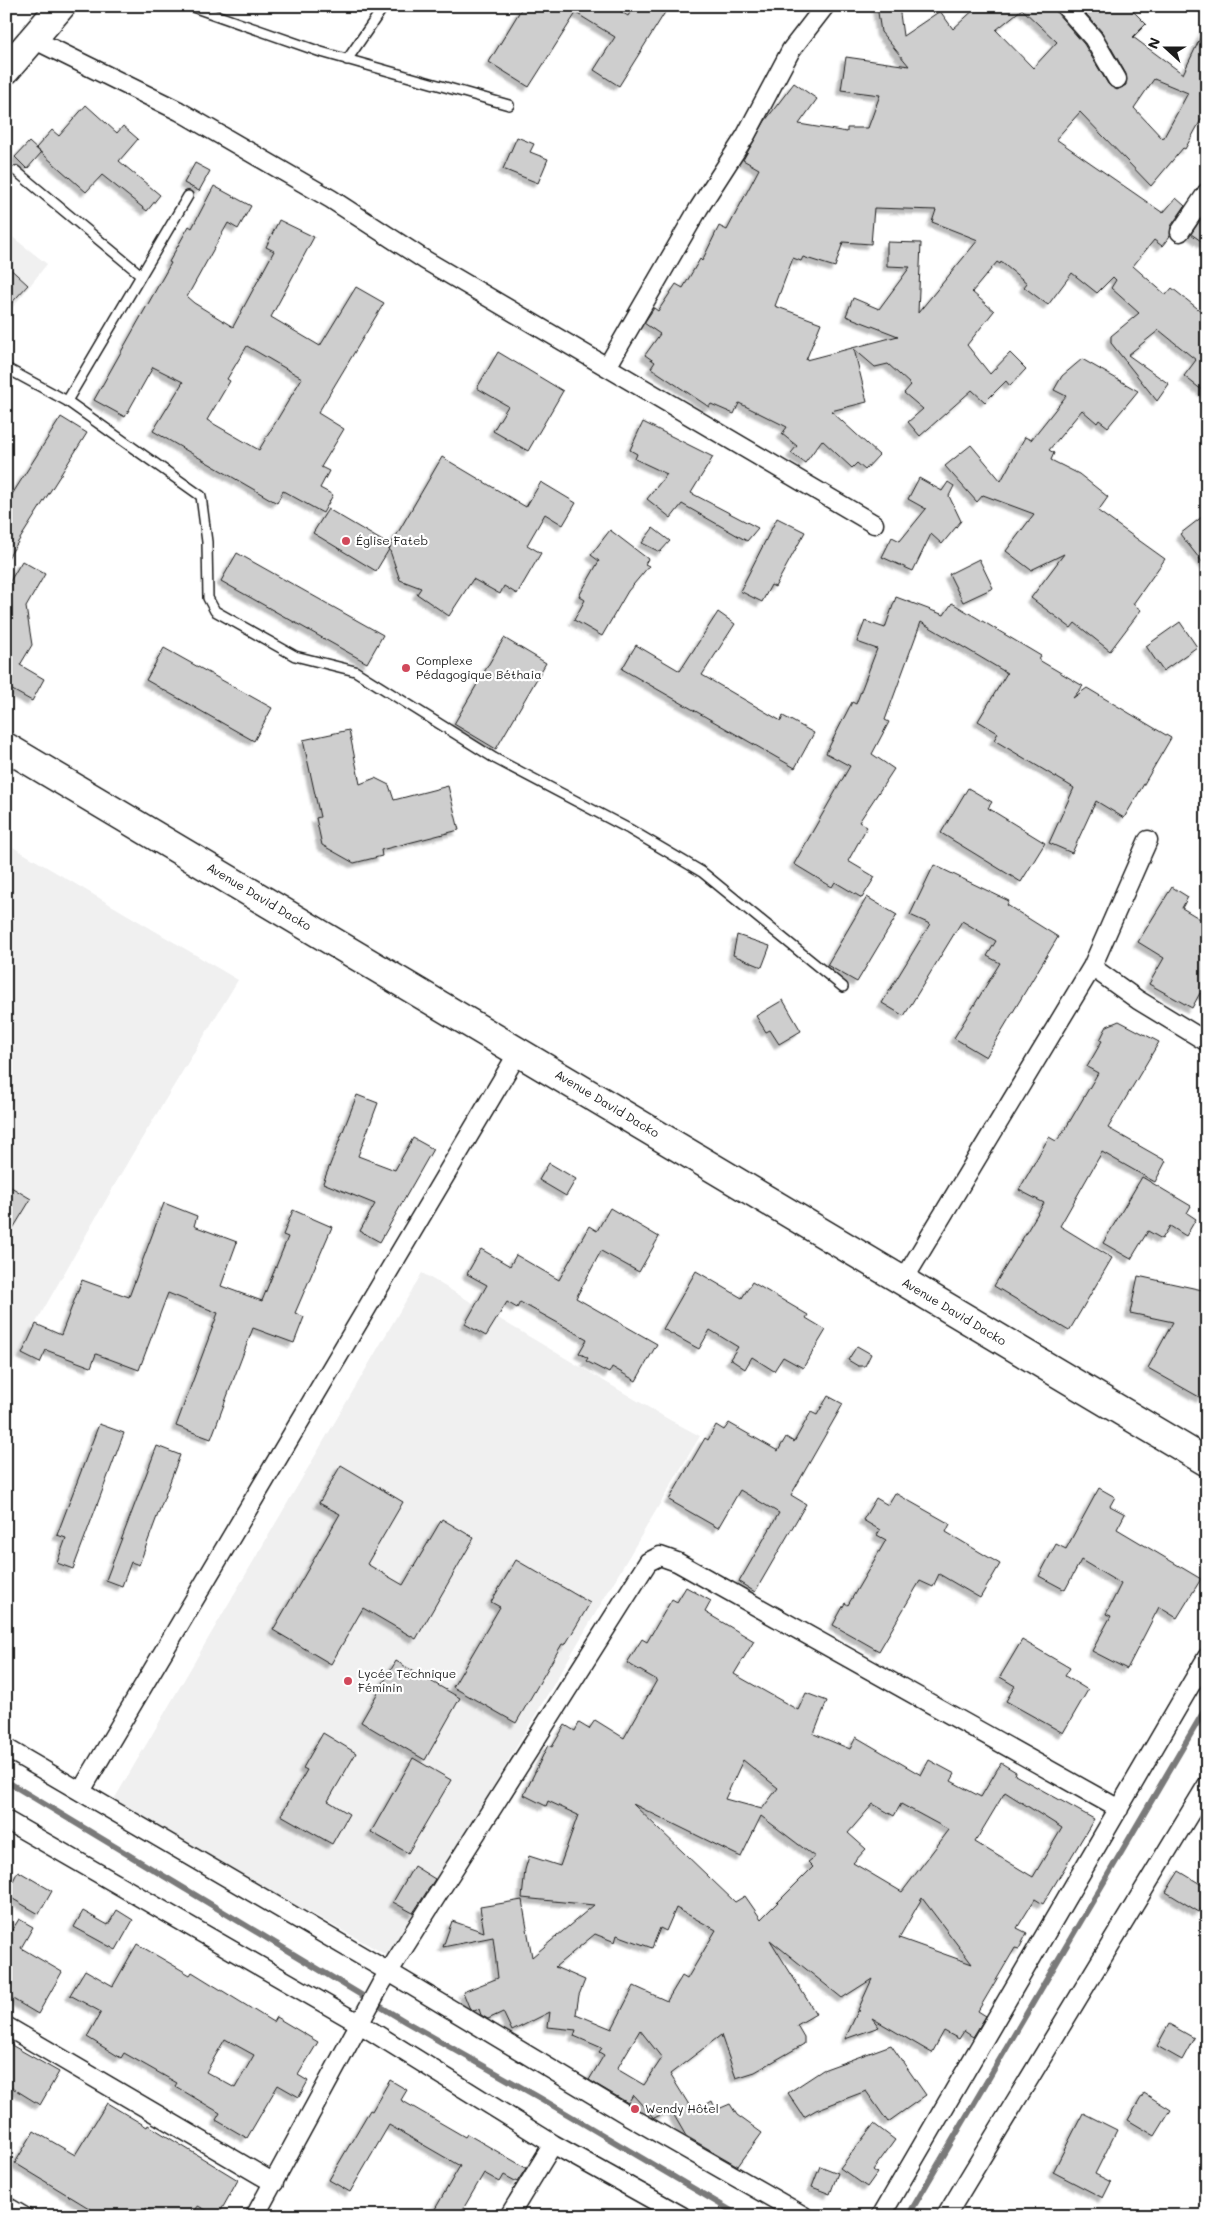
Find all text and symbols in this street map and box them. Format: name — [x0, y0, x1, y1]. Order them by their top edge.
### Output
north arrow — [1140, 22, 1190, 72]
text: N — [1143, 35, 1164, 52]
place label: Église Fateb — [356, 532, 428, 548]
marker: Église Fateb — [340, 535, 352, 547]
place label: Complexe Pédagogique Béthaia — [416, 652, 542, 682]
marker: Complexe Pédagogique Béthaia — [400, 662, 412, 674]
street label: Avenue David Dacko — [204, 859, 315, 934]
street label: Avenue David Dacko — [552, 1066, 663, 1141]
street label: Avenue David Dacko — [899, 1274, 1010, 1349]
place label: Lycée Technique Féminin — [358, 1665, 456, 1695]
marker: Lycée Technique Féminin — [342, 1675, 354, 1687]
place label: Wendy Hôtel — [645, 2100, 719, 2116]
marker: Wendy Hôtel — [629, 2103, 641, 2115]

